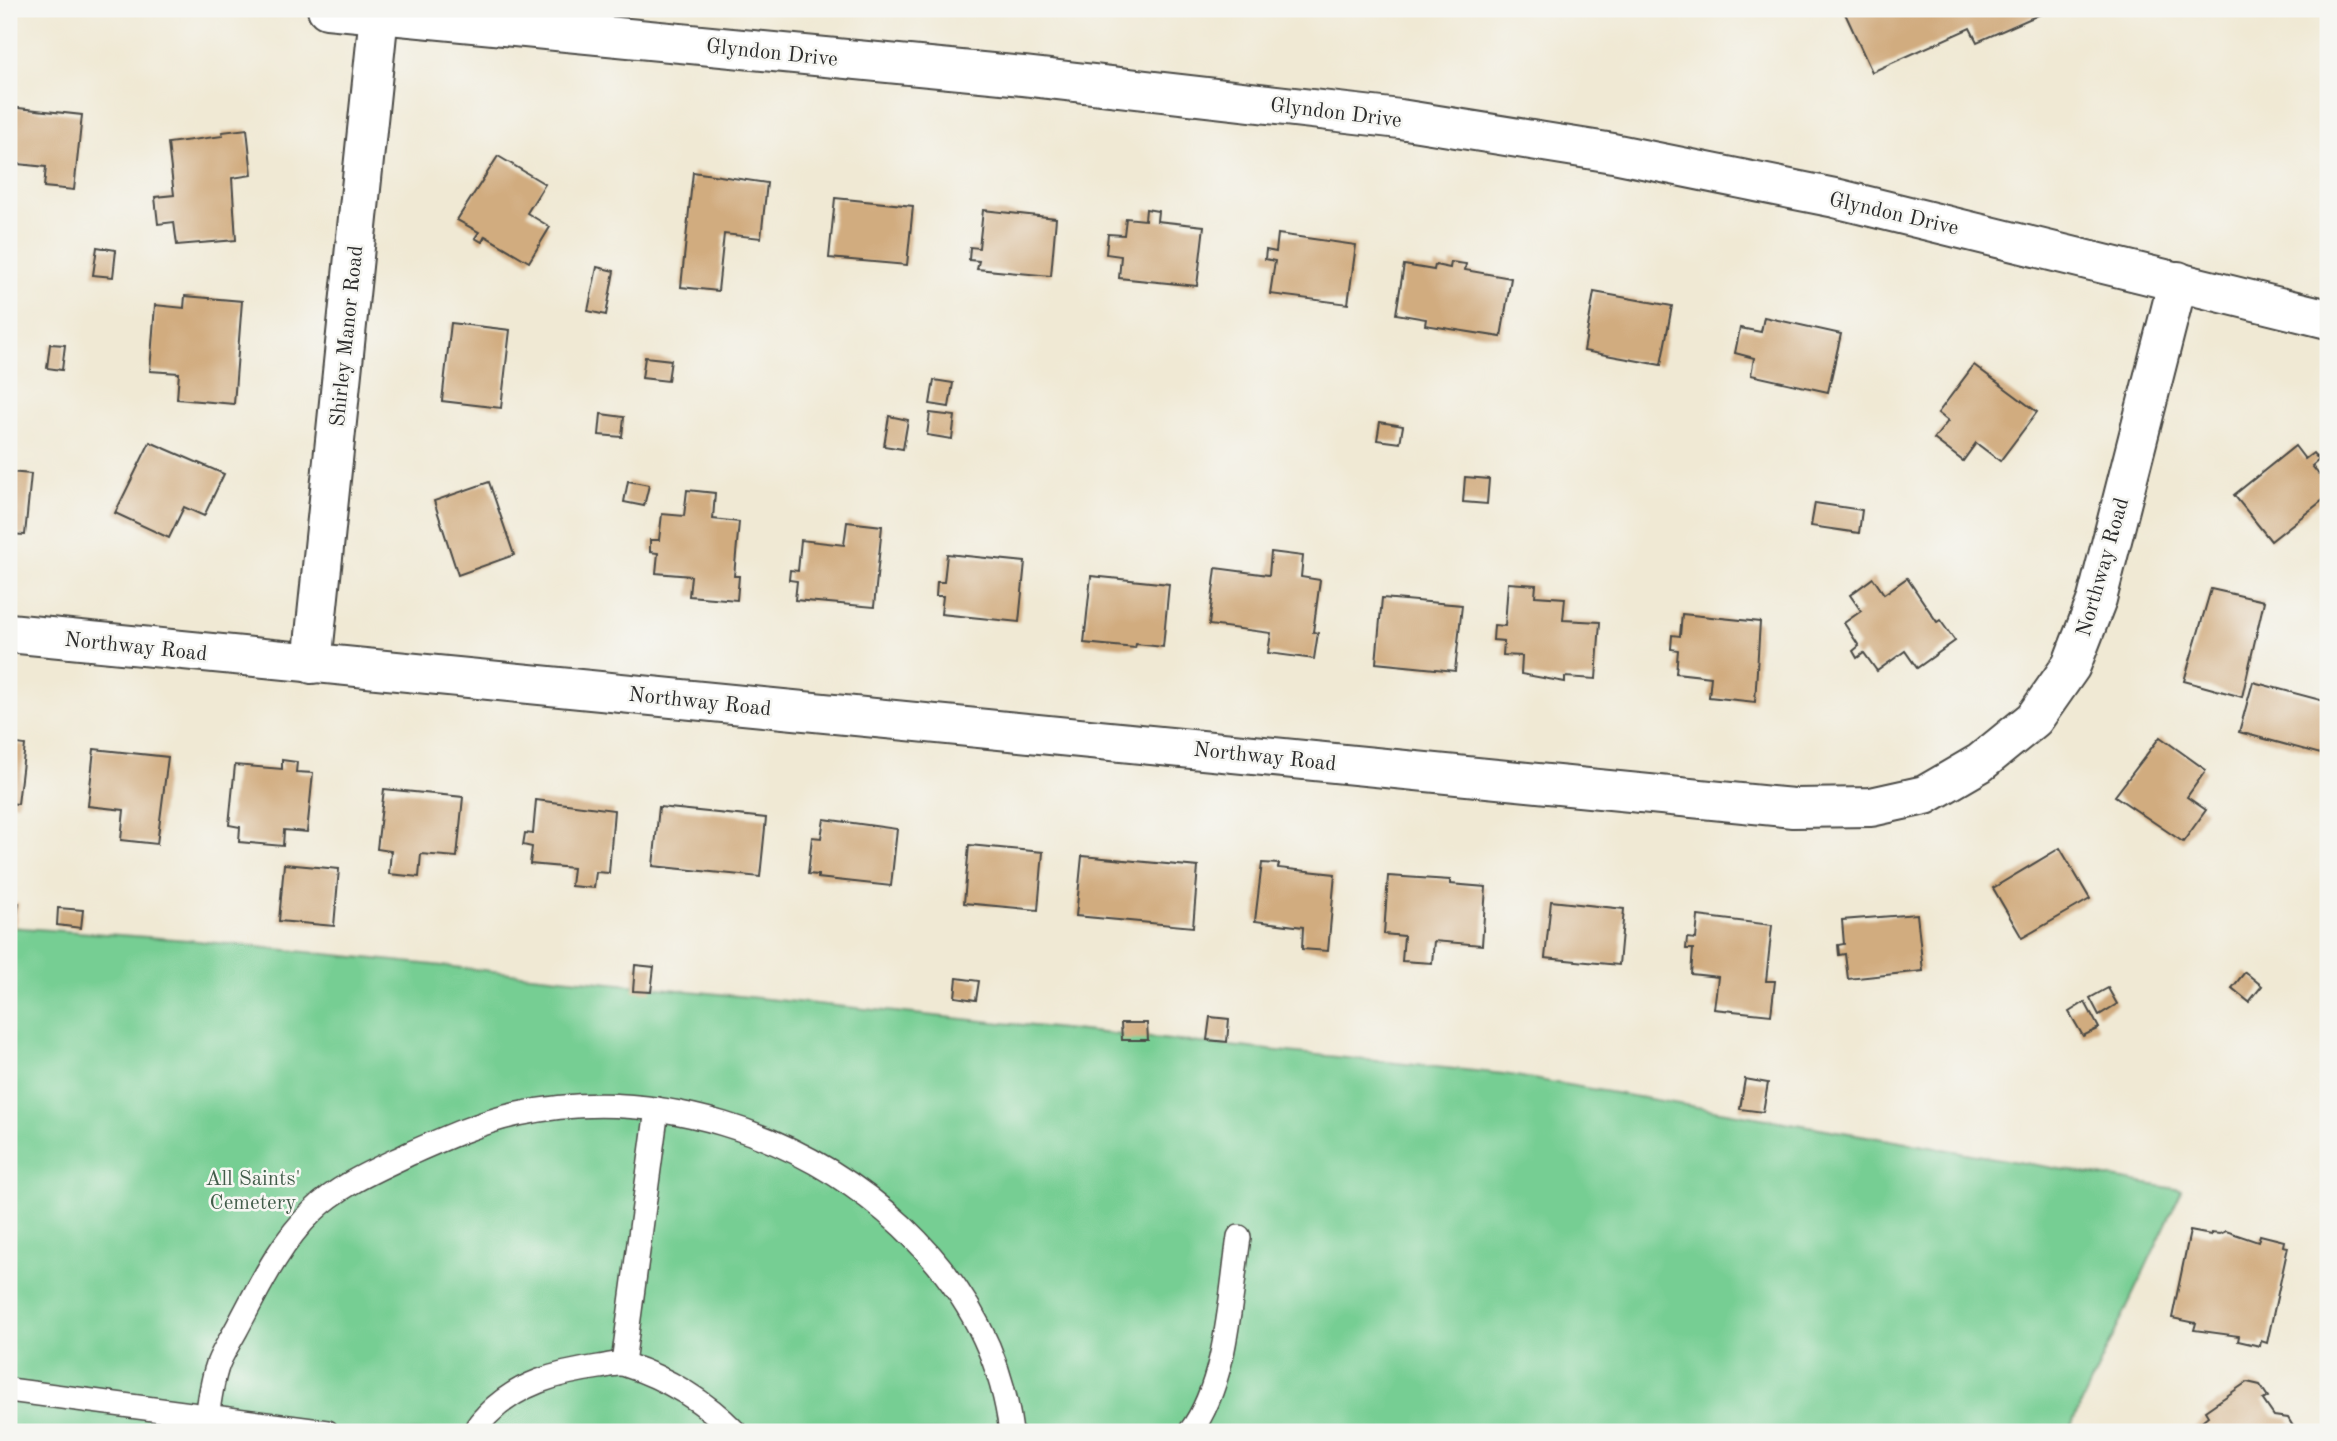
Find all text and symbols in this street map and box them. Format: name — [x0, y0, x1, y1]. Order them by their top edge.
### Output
street label: Glyndon Drive — [705, 36, 839, 71]
street label: Glyndon Drive — [1269, 95, 1403, 132]
street label: Glyndon Drive — [1827, 189, 1960, 240]
street label: Shirley Manor Road — [328, 244, 367, 428]
street label: Northway Road — [2074, 496, 2133, 639]
street label: Northway Road — [63, 630, 208, 665]
street label: Northway Road — [627, 685, 772, 720]
street label: Northway Road — [1192, 740, 1337, 775]
park label: All Saints' Cemetery — [205, 1169, 301, 1214]

